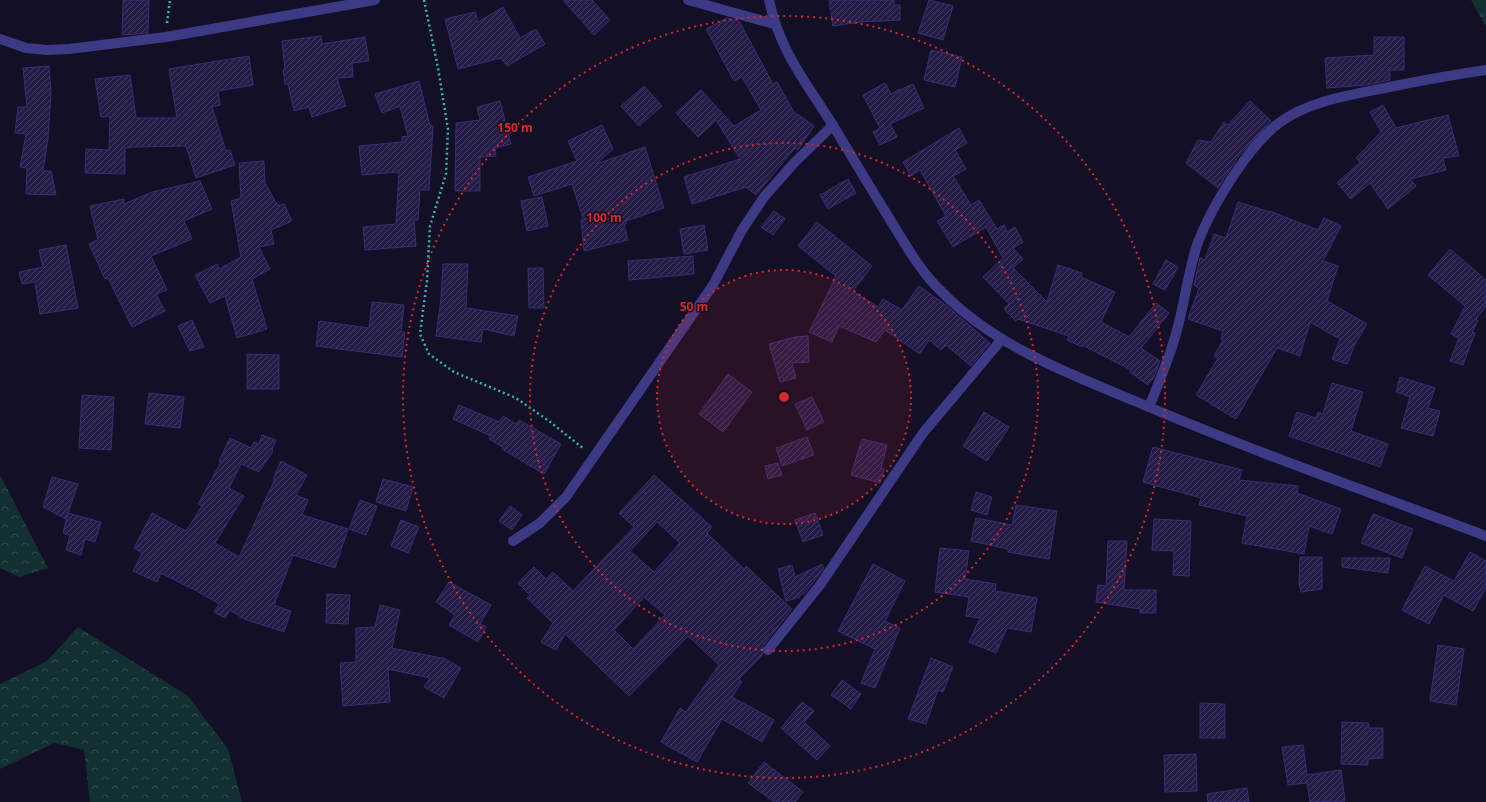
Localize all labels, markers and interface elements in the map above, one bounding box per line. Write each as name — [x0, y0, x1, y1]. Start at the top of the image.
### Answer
text: 150 m — [497, 119, 533, 136]
text: 100 m — [586, 209, 622, 226]
text: 50 m — [680, 298, 708, 315]
centre of rings — [777, 390, 791, 404]

